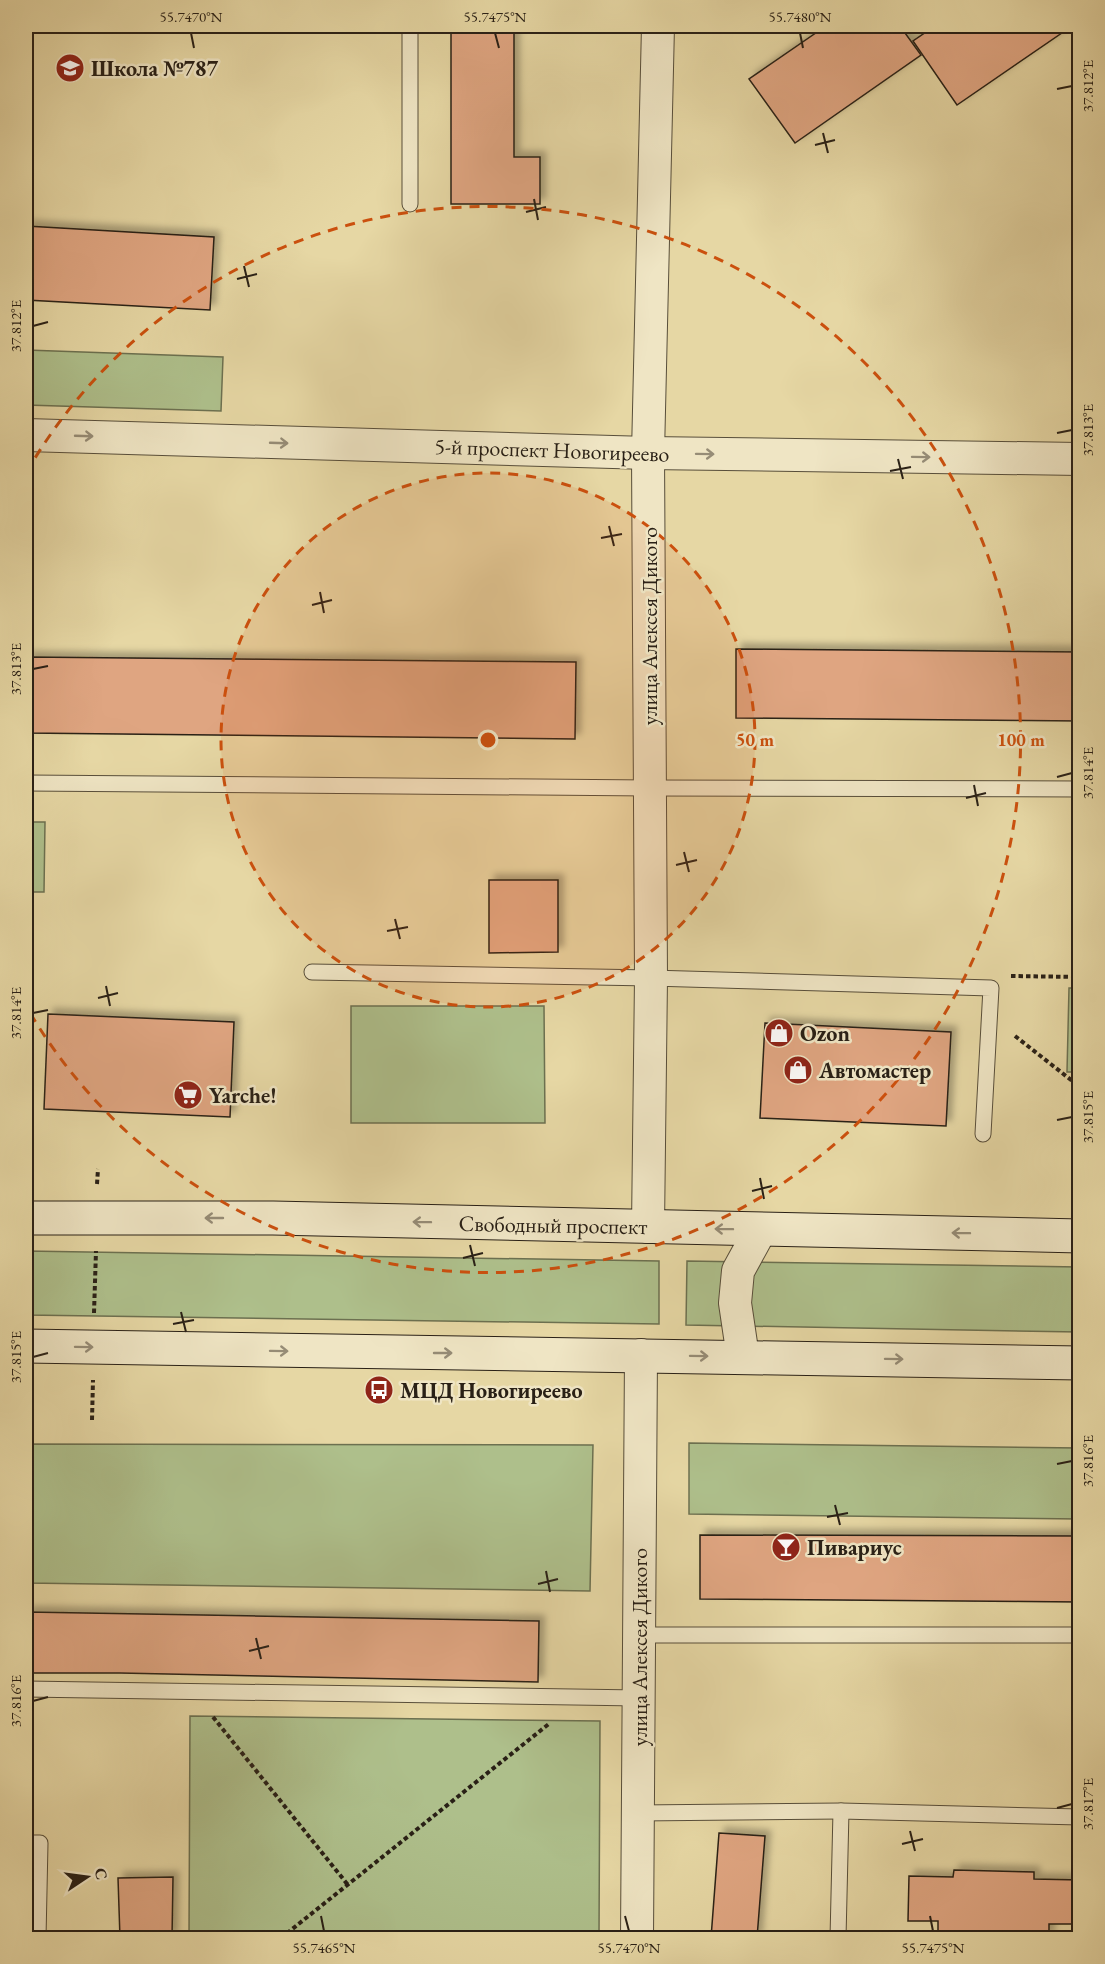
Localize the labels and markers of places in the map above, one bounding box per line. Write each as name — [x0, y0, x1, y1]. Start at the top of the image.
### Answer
school or university icon: Школа №787 — [54, 52, 86, 84]
place label: Школа №787 — [91, 54, 218, 83]
centre of rings — [478, 730, 498, 750]
shop icon: Ozon — [763, 1017, 795, 1049]
place label: Ozon — [800, 1019, 850, 1048]
shop icon: Автомастер — [782, 1054, 814, 1086]
place label: Автомастер — [818, 1056, 931, 1085]
supermarket icon: Yarche! — [172, 1079, 204, 1111]
place label: Yarche! — [209, 1081, 277, 1110]
bus stop icon: МЦД Новогиреево — [363, 1374, 395, 1406]
place label: МЦД Новогиреево — [400, 1376, 583, 1405]
bar icon: Пивариус — [770, 1531, 802, 1563]
place label: Пивариус — [807, 1533, 902, 1562]

